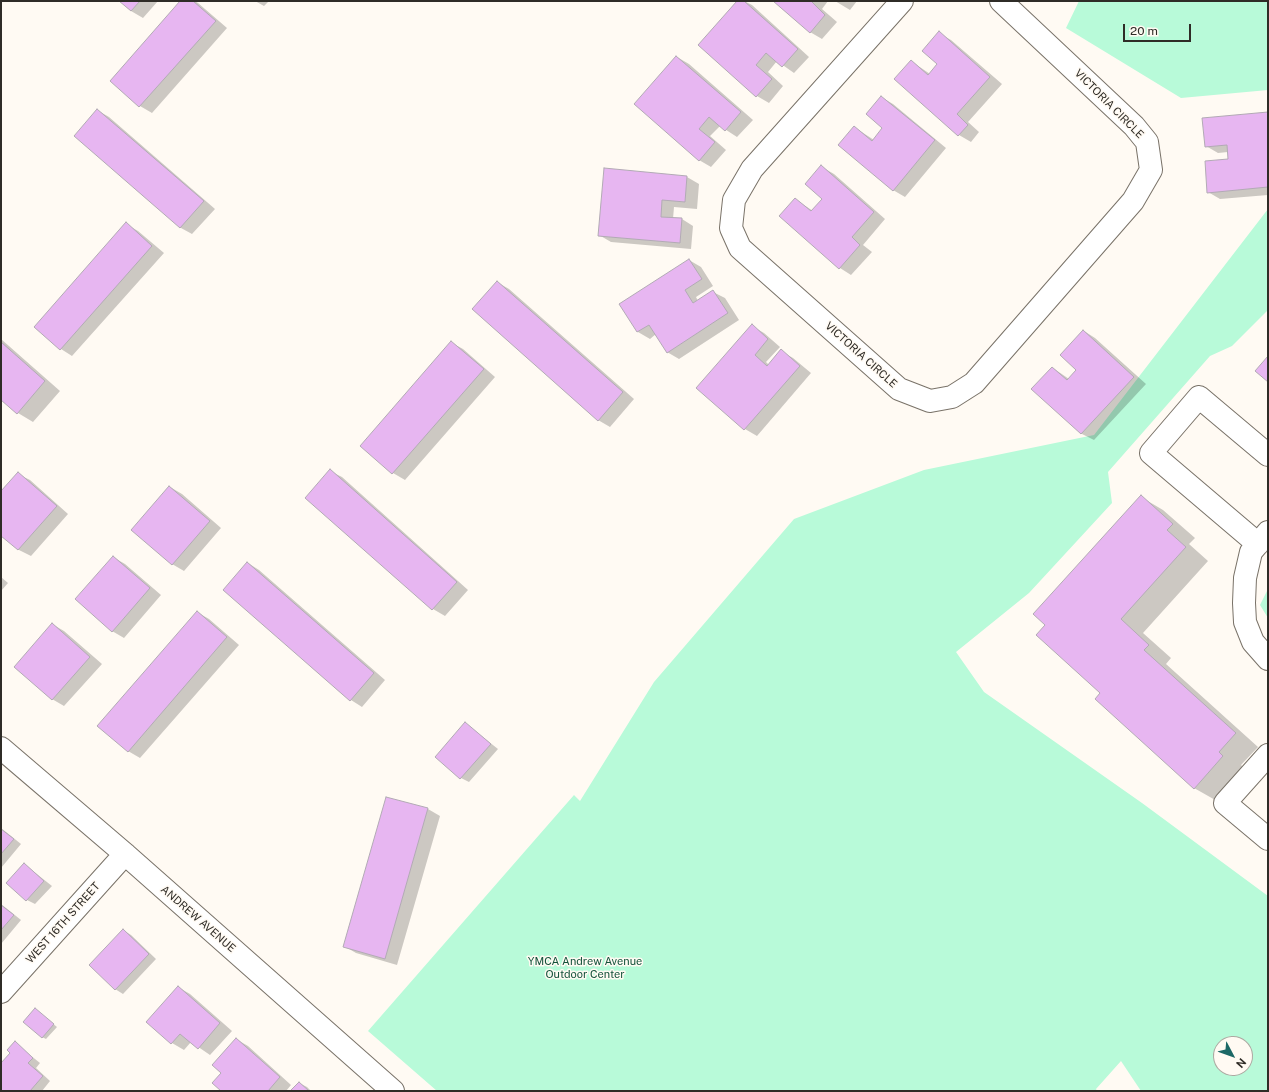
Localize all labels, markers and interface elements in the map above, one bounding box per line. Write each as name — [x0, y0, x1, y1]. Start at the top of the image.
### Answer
scale bar — [1125, 16, 1193, 42]
text: 20 m — [1130, 24, 1158, 38]
street label: VICTORIA CIRCLE — [1072, 67, 1146, 141]
street label: VICTORIA CIRCLE — [822, 319, 900, 391]
street label: WEST 16TH STREET — [23, 880, 103, 966]
street label: ANDREW AVENUE — [158, 883, 238, 955]
park label: YMCA Andrew Avenue Outdoor Center — [528, 955, 642, 981]
north arrow — [1213, 1036, 1253, 1076]
text: N — [1234, 1056, 1249, 1070]

